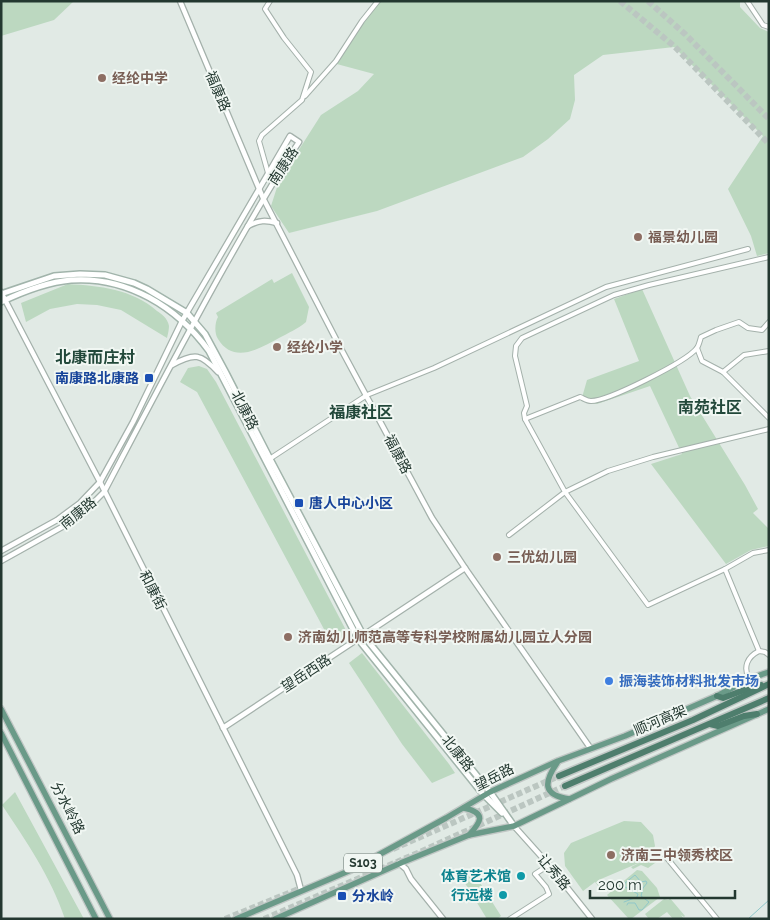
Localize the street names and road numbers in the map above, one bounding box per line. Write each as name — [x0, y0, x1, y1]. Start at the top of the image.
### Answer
street label: 福康路 — [202, 69, 234, 113]
street label: 南康路 — [265, 144, 301, 188]
street label: 北康路 — [228, 388, 262, 432]
street label: 福康路 — [381, 432, 415, 476]
street label: 南康路 — [57, 494, 99, 532]
street label: 和康街 — [136, 568, 170, 612]
street label: 望岳西路 — [278, 651, 334, 695]
street label: 顺河高架 — [631, 702, 689, 738]
street label: 北康路 — [439, 732, 477, 774]
street label: 望岳路 — [472, 760, 516, 794]
street label: 分水岭路 — [48, 779, 88, 837]
street label: 让秀路 — [534, 851, 574, 893]
road number: S103 — [344, 854, 382, 872]

